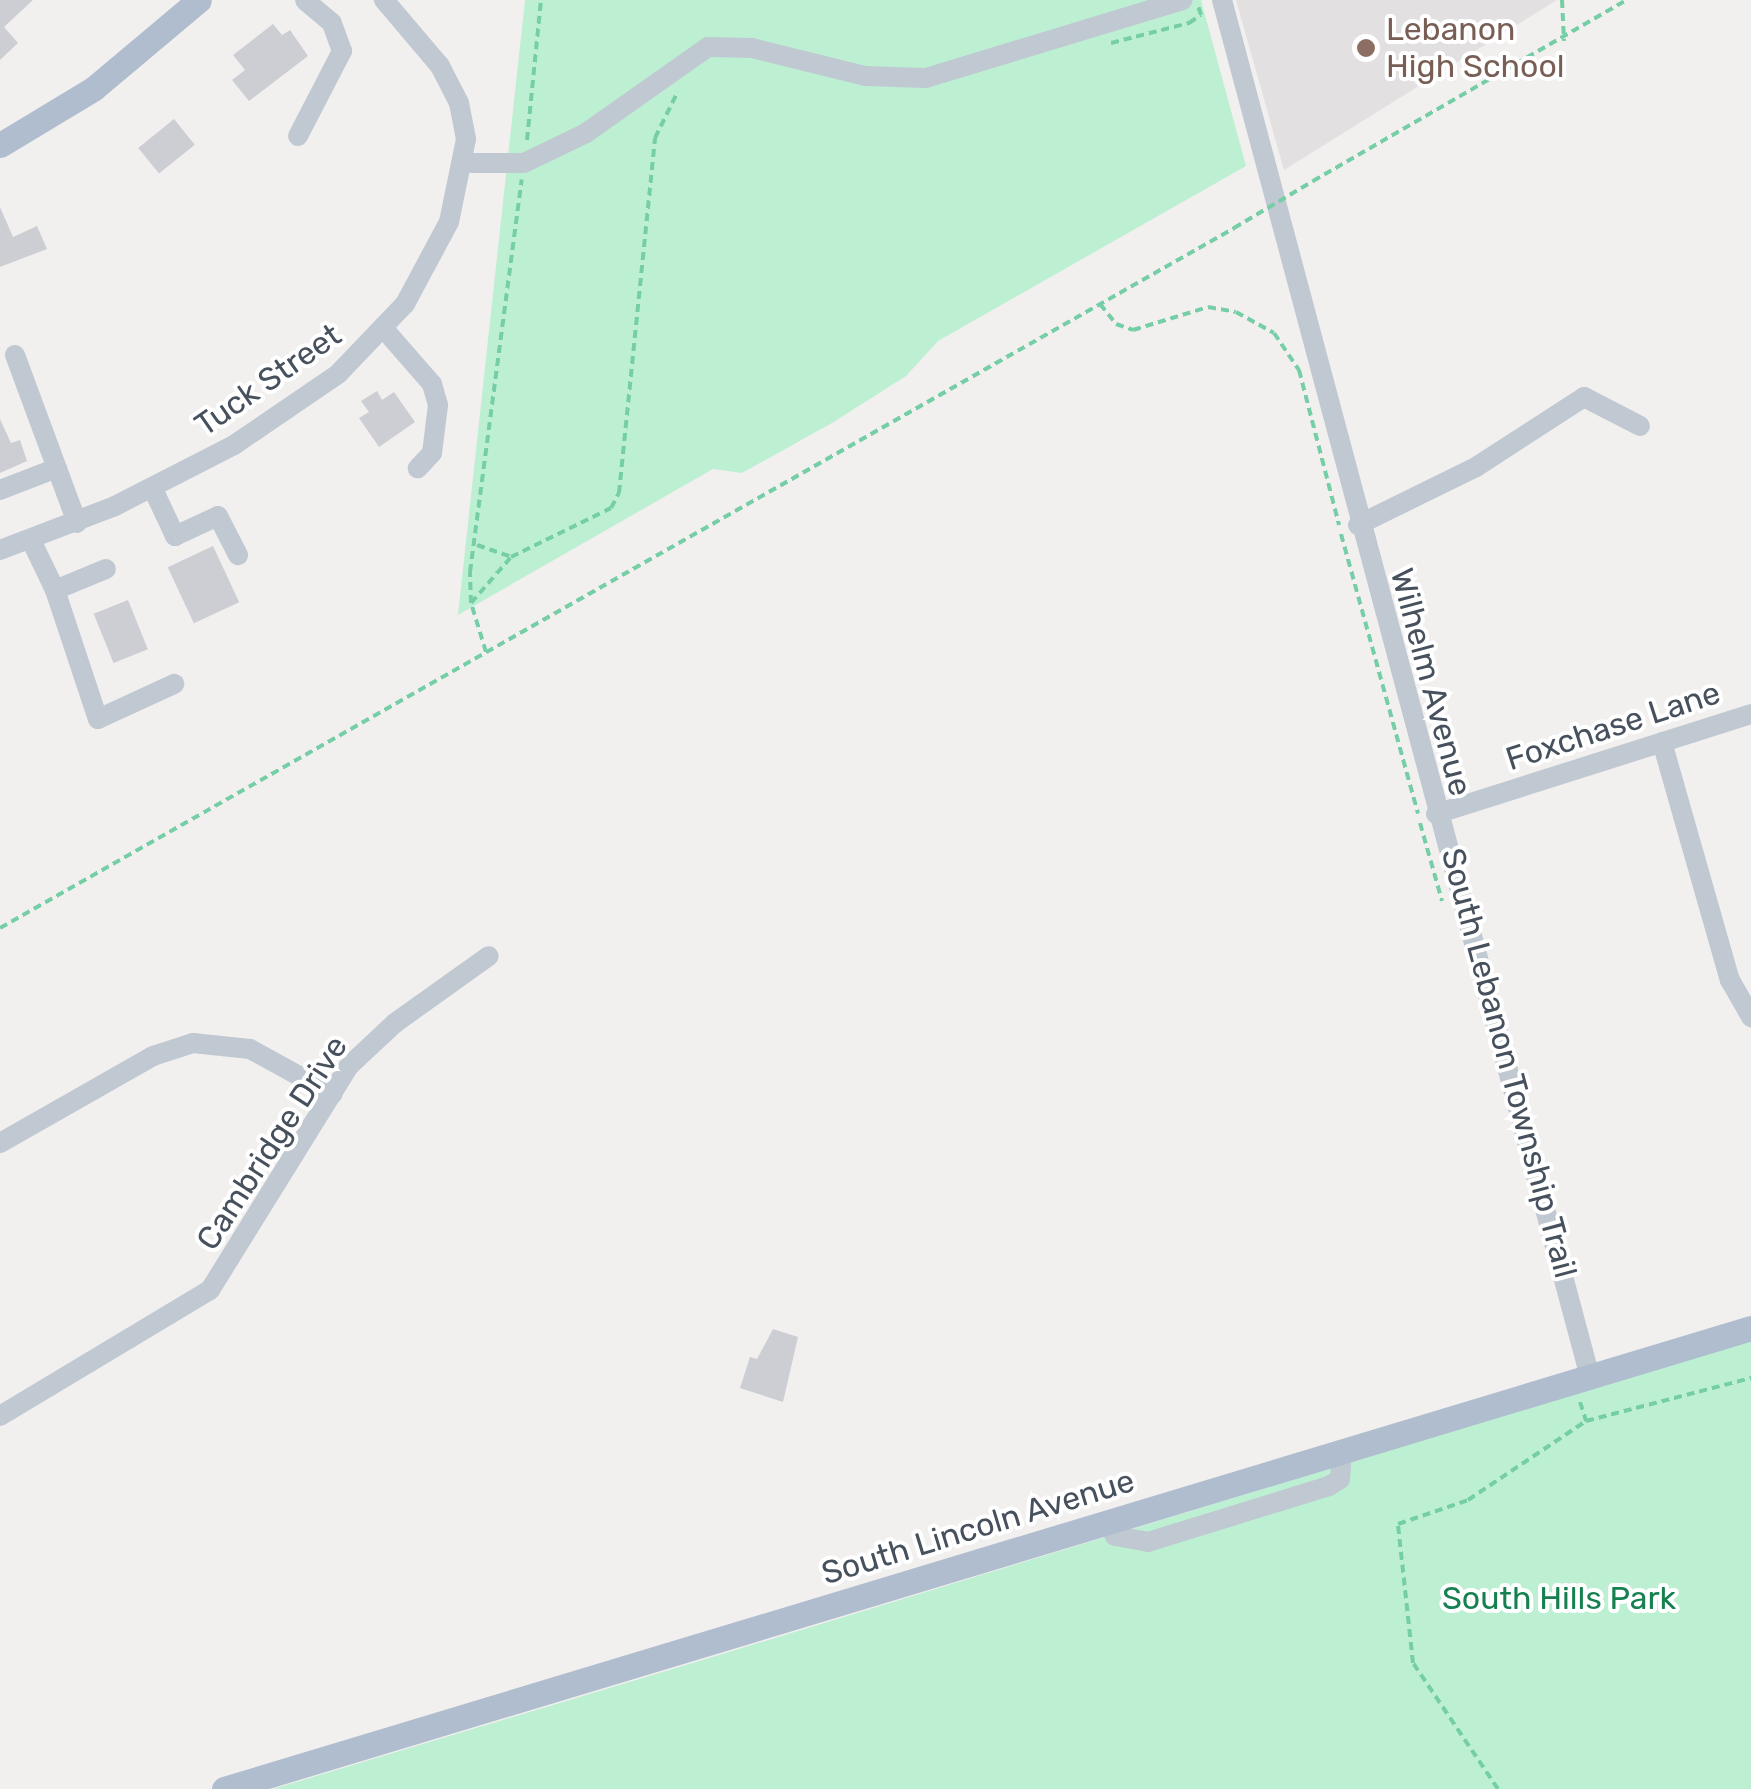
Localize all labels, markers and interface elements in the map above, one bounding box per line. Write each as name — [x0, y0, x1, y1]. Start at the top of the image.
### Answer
place label: Lebanon High School — [1386, 11, 1565, 86]
marker: Lebanon High School — [1355, 37, 1377, 59]
street label: Tuck Street — [187, 316, 349, 444]
street label: Wilhelm Avenue — [1382, 564, 1480, 800]
street label: Foxchase Lane — [1501, 673, 1725, 779]
street label: South Lebanon Township Trail — [1433, 843, 1585, 1283]
street label: Cambridge Drive — [189, 1029, 355, 1257]
street label: South Lincoln Avenue — [817, 1461, 1139, 1593]
park label: South Hills Park — [1442, 1579, 1676, 1617]

